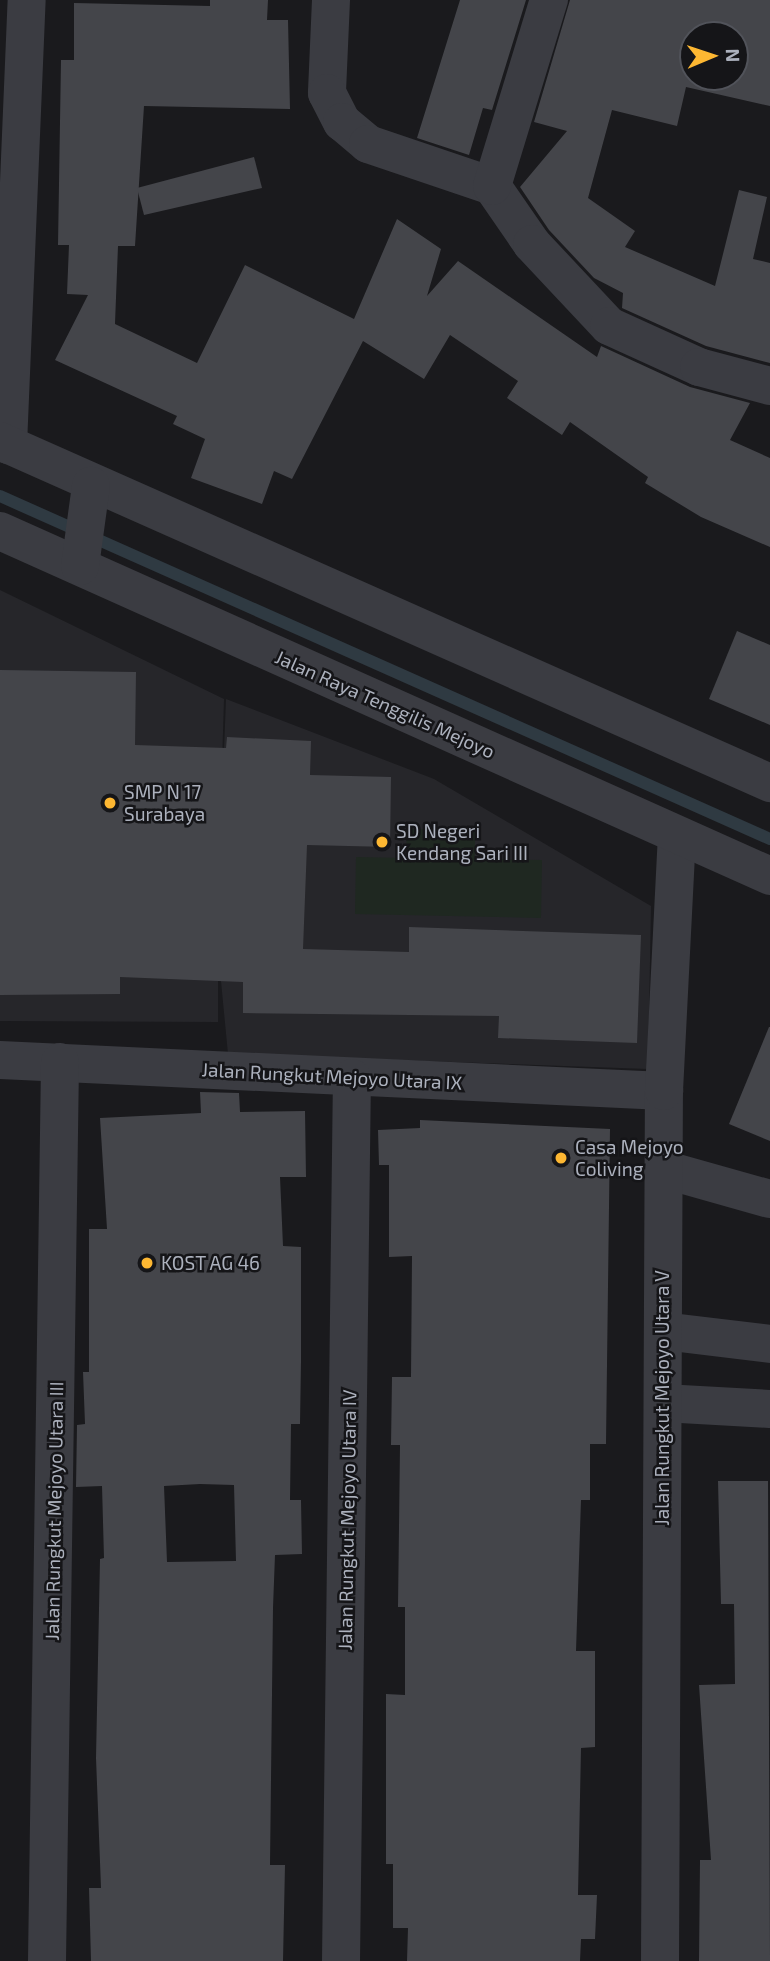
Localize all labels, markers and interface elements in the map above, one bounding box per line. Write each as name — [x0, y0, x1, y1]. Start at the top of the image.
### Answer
north arrow — [679, 21, 749, 91]
text: N — [722, 48, 745, 63]
street label: Jalan Raya Tenggilis Mejoyo — [271, 645, 499, 763]
place label: SMP N 17 Surabaya — [124, 781, 205, 825]
marker: SMP N 17 Surabaya — [102, 795, 118, 811]
place label: SD Negeri Kendang Sari III — [396, 820, 528, 864]
marker: SD Negeri Kendang Sari III — [374, 834, 390, 850]
street label: Jalan Rungkut Mejoyo Utara IX — [201, 1058, 463, 1094]
place label: Casa Mejoyo Coliving — [575, 1136, 684, 1180]
marker: Casa Mejoyo Coliving — [553, 1150, 569, 1166]
place label: KOST AG 46 — [161, 1252, 261, 1274]
marker: KOST AG 46 — [139, 1255, 155, 1271]
street label: Jalan Rungkut Mejoyo Utara V — [651, 1270, 673, 1526]
street label: Jalan Rungkut Mejoyo Utara III — [40, 1381, 68, 1641]
street label: Jalan Rungkut Mejoyo Utara IV — [333, 1389, 361, 1651]

